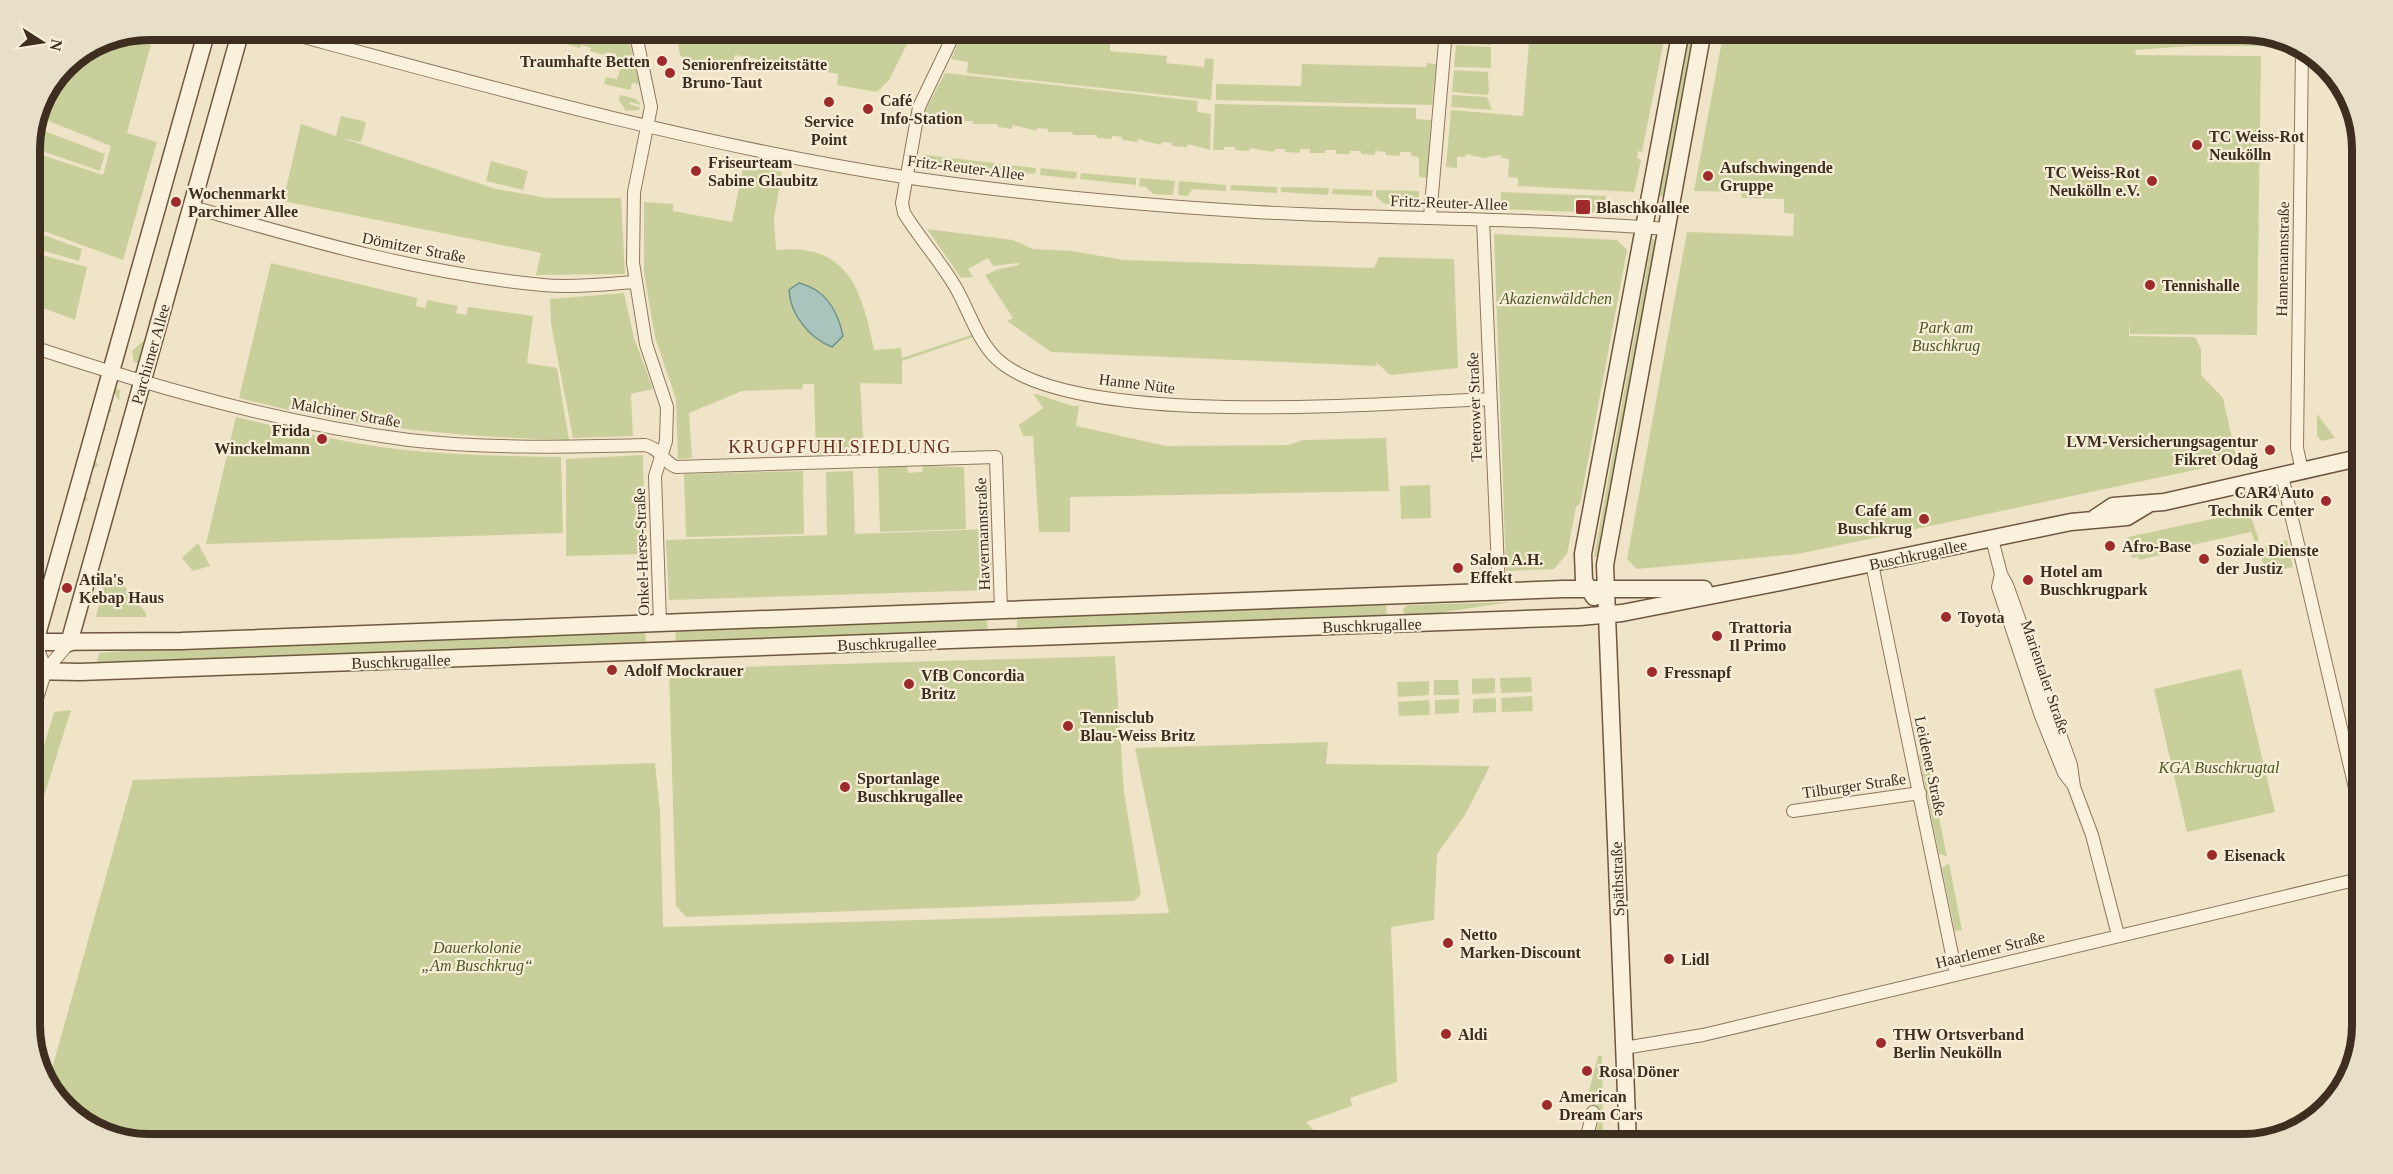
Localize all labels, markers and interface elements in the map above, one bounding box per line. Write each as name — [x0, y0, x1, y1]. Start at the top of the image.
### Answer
north arrow — [12, 12, 72, 72]
text: N — [47, 38, 66, 53]
place label: Traumhafte Betten — [520, 53, 650, 70]
marker: Traumhafte Betten — [655, 54, 669, 68]
place label: Seniorenfreizeitstätte Bruno-Taut — [682, 56, 827, 91]
marker: Seniorenfreizeitstätte Bruno-Taut — [663, 66, 677, 80]
place label: Café Info-Station — [880, 92, 963, 127]
marker: Service Point — [822, 95, 836, 109]
marker: Café Info-Station — [861, 102, 875, 116]
place label: Service Point — [804, 113, 854, 148]
place label: TC Weiss-Rot Neukölln — [2209, 128, 2305, 163]
marker: TC Weiss-Rot Neukölln — [2190, 138, 2204, 152]
street label: Fritz-Reuter-Allee — [906, 152, 1025, 183]
place label: Friseurteam Sabine Glaubitz — [708, 154, 818, 189]
place label: Aufschwingende Gruppe — [1720, 159, 1833, 195]
marker: Friseurteam Sabine Glaubitz — [689, 164, 703, 178]
place label: TC Weiss-Rot Neukölln e.V. — [2045, 164, 2141, 199]
marker: Aufschwingende Gruppe — [1701, 169, 1715, 183]
marker: TC Weiss-Rot Neukölln e.V. — [2145, 174, 2159, 188]
place label: Wochenmarkt Parchimer Allee — [188, 185, 298, 220]
street label: Fritz-Reuter-Allee — [1390, 192, 1508, 213]
marker: Wochenmarkt Parchimer Allee — [169, 195, 183, 209]
marker: Blaschkoallee — [1574, 198, 1592, 216]
place label: Blaschkoallee — [1596, 199, 1689, 216]
street label: Hannemannstraße — [2273, 201, 2292, 317]
street label: Dömitzer Straße — [361, 229, 467, 266]
place label: Tennishalle — [2162, 277, 2240, 294]
marker: Tennishalle — [2143, 278, 2157, 292]
park label: Akazienwäldchen — [1499, 290, 1612, 307]
street label: Parchimer Allee — [128, 302, 173, 406]
park label: Park am Buschkrug — [1912, 319, 1980, 355]
street label: Teterower Straße — [1464, 352, 1485, 462]
street label: Hanne Nüte — [1098, 370, 1176, 397]
street label: Malchiner Straße — [290, 395, 402, 430]
place label: Frida Winckelmann — [214, 422, 310, 457]
marker: Frida Winckelmann — [315, 432, 329, 446]
place label: LVM-Versicherungsagentur Fikret Odağ — [2066, 433, 2258, 469]
district label: KRUGPFUHLSIEDLUNG — [728, 437, 952, 457]
marker: LVM-Versicherungsagentur Fikret Odağ — [2263, 443, 2277, 457]
street label: Havermannstraße — [972, 477, 993, 591]
place label: CAR4 Auto Technik Center — [2208, 484, 2314, 519]
street label: Onkel-Herse-Straße — [631, 488, 652, 616]
marker: CAR4 Auto Technik Center — [2319, 494, 2333, 508]
place label: Café am Buschkrug — [1837, 502, 1913, 538]
marker: Café am Buschkrug — [1917, 512, 1931, 526]
street label: Buschkrugallee — [1868, 536, 1969, 574]
place label: Afro-Base — [2122, 538, 2191, 555]
marker: Afro-Base — [2103, 539, 2117, 553]
place label: Soziale Dienste der Justiz — [2216, 542, 2319, 577]
place label: Salon A.H. Effekt — [1470, 551, 1543, 586]
marker: Soziale Dienste der Justiz — [2197, 552, 2211, 566]
marker: Salon A.H. Effekt — [1451, 561, 1465, 575]
place label: Hotel am Buschkrugpark — [2040, 563, 2148, 599]
place label: Atila's Kebap Haus — [79, 571, 164, 607]
marker: Hotel am Buschkrugpark — [2021, 573, 2035, 587]
marker: Atila's Kebap Haus — [60, 581, 74, 595]
place label: Toyota — [1958, 609, 2005, 627]
marker: Toyota — [1939, 610, 1953, 624]
street label: Buschkrugallee — [1322, 615, 1422, 637]
street label: Marientaler Straße — [2018, 618, 2073, 736]
place label: Trattoria Il Primo — [1729, 619, 1792, 654]
marker: Trattoria Il Primo — [1710, 629, 1724, 643]
street label: Buschkrugallee — [837, 633, 937, 655]
street label: Buschkrugallee — [351, 651, 451, 673]
place label: Adolf Mockrauer — [624, 662, 744, 679]
marker: Adolf Mockrauer — [605, 663, 619, 677]
place label: Fressnapf — [1664, 664, 1732, 682]
marker: Fressnapf — [1645, 665, 1659, 679]
place label: VfB Concordia Britz — [921, 667, 1025, 702]
marker: VfB Concordia Britz — [902, 677, 916, 691]
place label: Tennisclub Blau-Weiss Britz — [1080, 709, 1195, 744]
street label: Leidener Straße — [1912, 715, 1949, 818]
marker: Tennisclub Blau-Weiss Britz — [1061, 719, 1075, 733]
park label: KGA Buschkrugtal — [2157, 759, 2280, 777]
place label: Sportanlage Buschkrugallee — [857, 770, 963, 806]
street label: Tilburger Straße — [1801, 770, 1907, 802]
marker: Sportanlage Buschkrugallee — [838, 780, 852, 794]
street label: Späthstraße — [1608, 841, 1628, 917]
place label: Eisenack — [2224, 847, 2285, 864]
marker: Eisenack — [2205, 848, 2219, 862]
place label: Netto Marken-Discount — [1460, 926, 1582, 961]
street label: Haarlemer Straße — [1934, 928, 2047, 971]
marker: Netto Marken-Discount — [1441, 936, 1455, 950]
park label: Dauerkolonie „Am Buschkrug“ — [421, 939, 533, 975]
place label: Lidl — [1681, 951, 1710, 968]
marker: Lidl — [1662, 952, 1676, 966]
place label: Aldi — [1458, 1026, 1488, 1043]
place label: THW Ortsverband Berlin Neukölln — [1893, 1026, 2024, 1061]
marker: Aldi — [1439, 1027, 1453, 1041]
marker: THW Ortsverband Berlin Neukölln — [1874, 1036, 1888, 1050]
place label: Rosa Döner — [1599, 1063, 1679, 1080]
marker: Rosa Döner — [1580, 1064, 1594, 1078]
place label: American Dream Cars — [1559, 1088, 1643, 1123]
marker: American Dream Cars — [1540, 1098, 1554, 1112]

